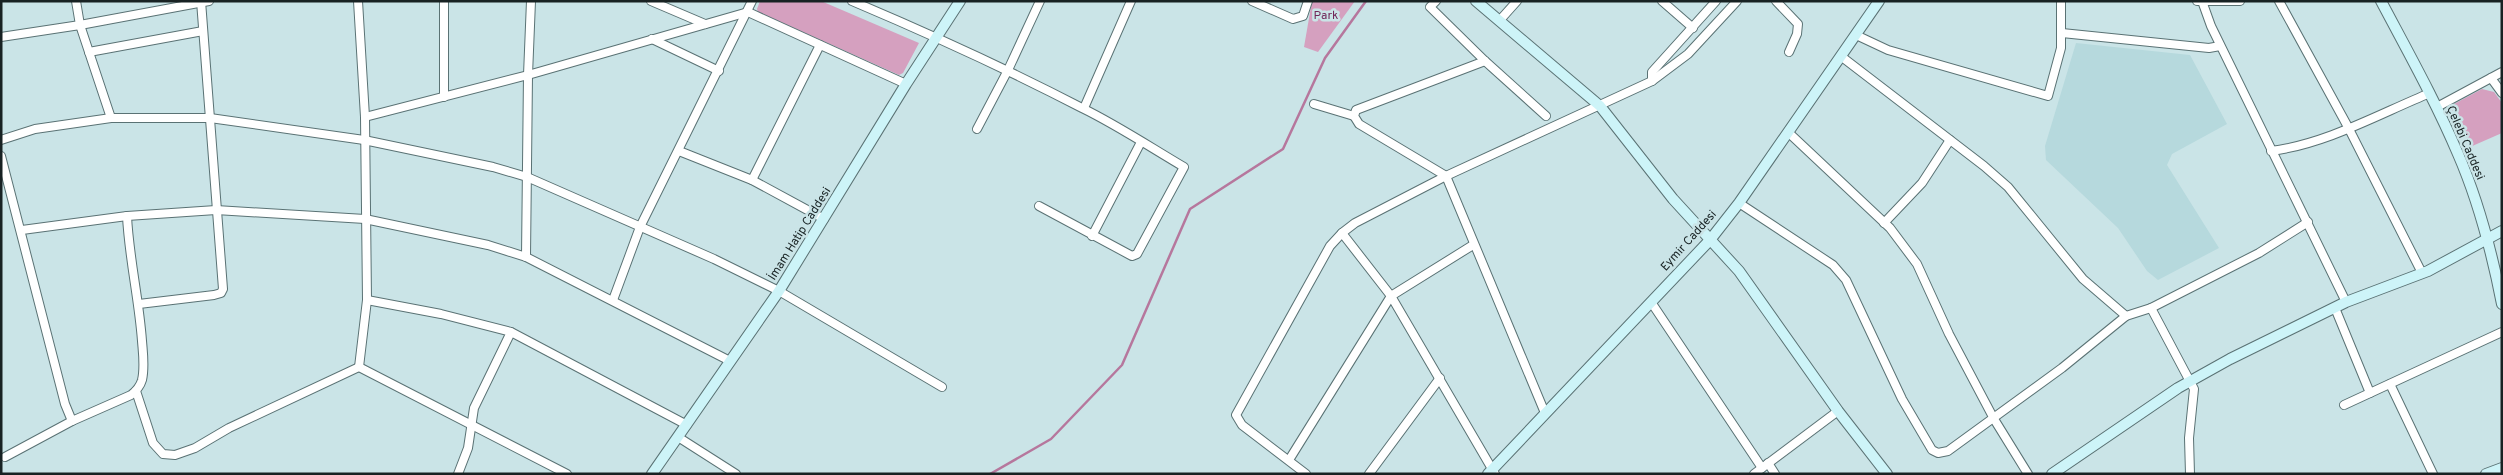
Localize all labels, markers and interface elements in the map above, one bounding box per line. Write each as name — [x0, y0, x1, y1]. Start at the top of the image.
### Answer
park label: Park — [1314, 8, 1338, 24]
street label: Çelebi Caddesi — [2442, 103, 2488, 183]
street label: İmam Hatip Caddesi — [765, 184, 835, 284]
street label: Eymir Caddesi — [1657, 207, 1721, 275]

